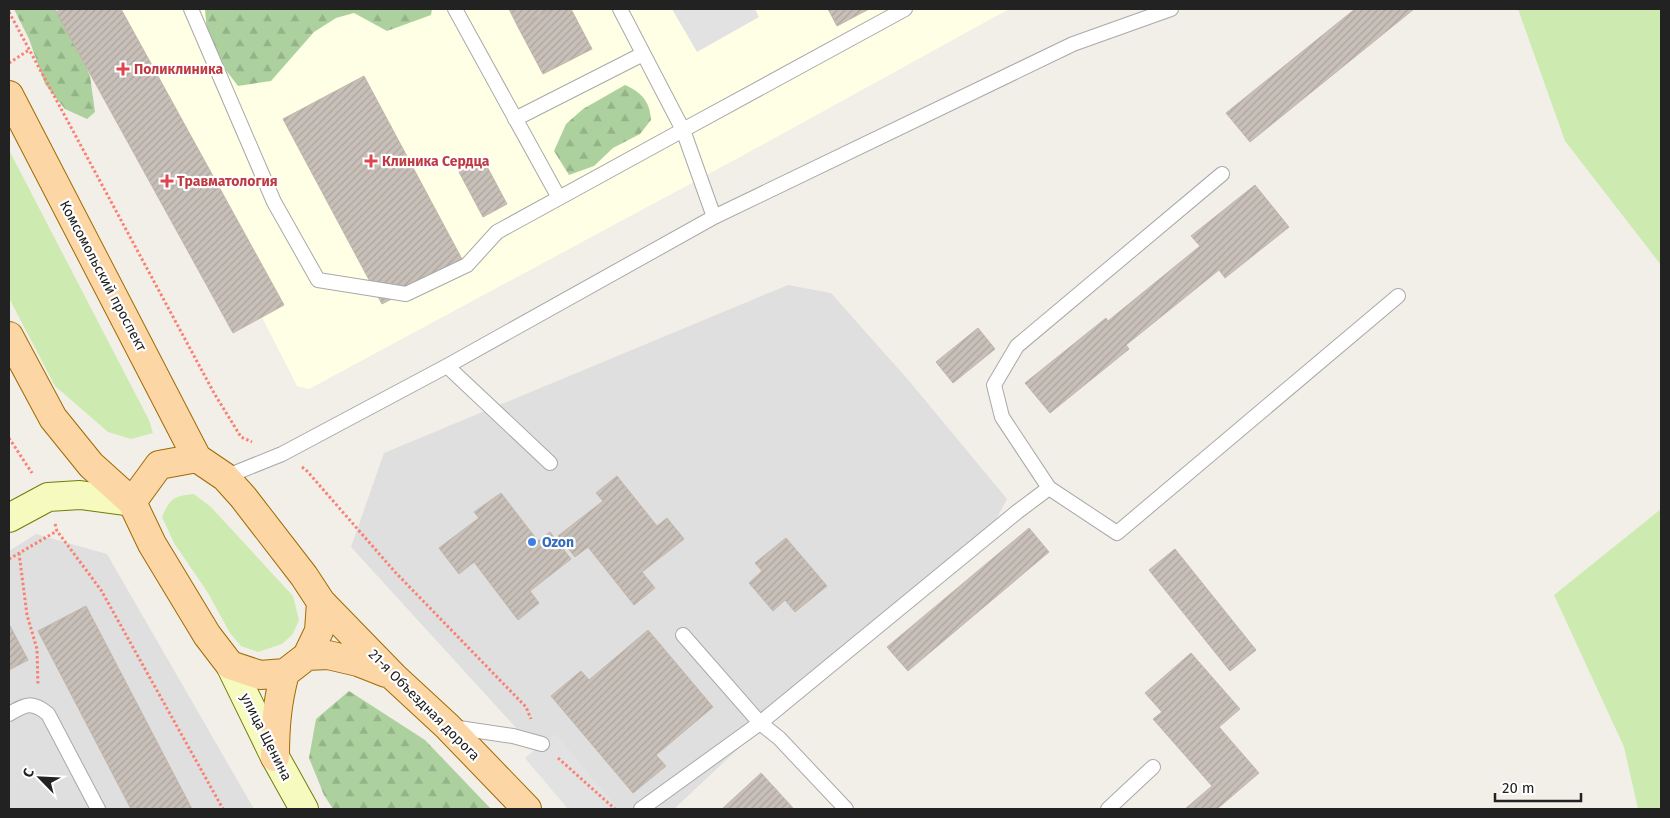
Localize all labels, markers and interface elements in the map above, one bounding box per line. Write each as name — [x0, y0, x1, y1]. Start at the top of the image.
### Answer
place label: Поликлиника — [134, 61, 223, 78]
marker: Поликлиника — [116, 62, 130, 76]
place label: Клиника Сердца — [382, 153, 490, 170]
marker: Клиника Сердца — [364, 154, 378, 168]
place label: Травматология — [177, 173, 278, 190]
marker: Травматология — [161, 175, 173, 187]
street label: Комсомольский проспект — [56, 198, 150, 355]
place label: Ozon — [542, 534, 574, 551]
marker: Ozon — [526, 536, 538, 548]
street label: 21-я Объездная дорога — [365, 646, 483, 764]
street label: улица Щенина — [237, 690, 295, 784]
north arrow — [15, 753, 65, 803]
text: С — [19, 766, 38, 780]
scale bar — [1495, 770, 1581, 802]
text: 20 m — [1502, 779, 1535, 797]

